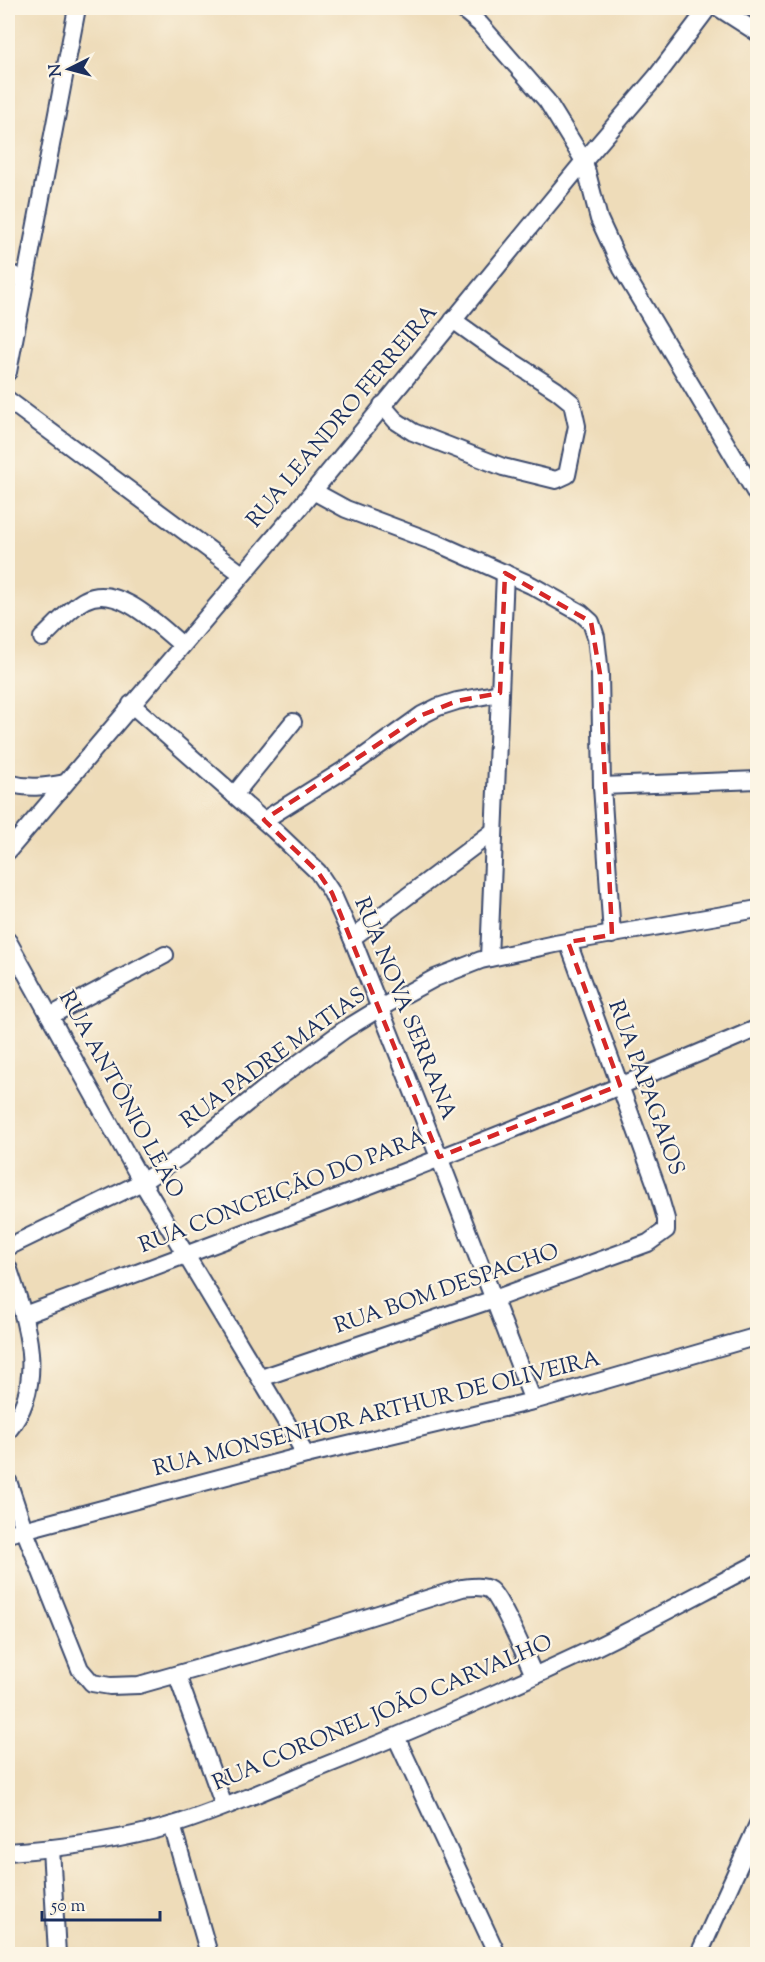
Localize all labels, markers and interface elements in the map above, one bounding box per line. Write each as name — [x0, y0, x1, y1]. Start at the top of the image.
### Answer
north arrow — [39, 39, 99, 99]
text: N — [44, 63, 69, 78]
street label: RUA LEANDRO FERREIRA — [240, 298, 446, 536]
street label: RUA NOVA SERRANA — [345, 893, 463, 1125]
street label: RUA PADRE MATIAS — [175, 981, 373, 1137]
street label: RUA ANTÔNIO LEÃO — [49, 985, 191, 1205]
street label: RUA PAPAGAIOS — [598, 996, 692, 1180]
street label: RUA CONCEIÇÃO DO PARÁ — [134, 1122, 431, 1263]
street label: RUA BOM DESPACHO — [330, 1236, 564, 1344]
street label: RUA MONSENHOR ARTHUR DE OLIVEIRA — [150, 1344, 604, 1486]
street label: RUA CORONEL JOÃO CARVALHO — [208, 1627, 558, 1800]
scale bar — [42, 1884, 160, 1922]
text: 50 m — [50, 1894, 86, 1920]

